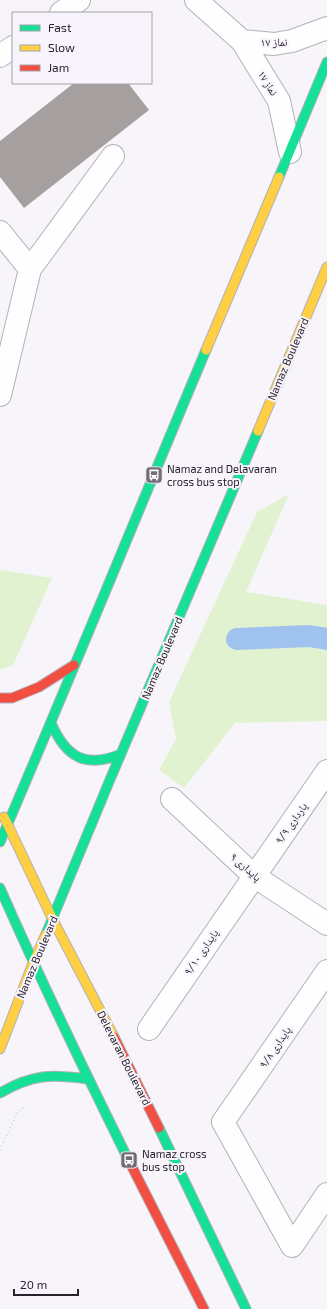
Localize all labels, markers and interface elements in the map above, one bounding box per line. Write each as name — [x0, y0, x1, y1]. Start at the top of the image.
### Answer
legend — [12, 12, 152, 84]
text: Fast — [48, 20, 72, 34]
street label: نماز ۱۷ — [260, 35, 288, 48]
text: Slow — [48, 40, 75, 54]
text: Jam — [48, 60, 69, 74]
street label: نماز ۱٧ — [256, 68, 281, 98]
street label: Namaz Boulevard — [264, 316, 311, 402]
place label: Namaz and Delavaran cross bus stop — [167, 462, 277, 488]
bus stop icon: Namaz and Delavaran cross bus stop — [144, 465, 164, 485]
street label: Namaz Boulevard — [138, 615, 185, 701]
street label: پارداری ۹/۹ — [272, 800, 310, 846]
street label: پایداری ۹ — [228, 850, 265, 885]
street label: Namaz Boulevard — [13, 914, 60, 1000]
street label: پایداری ۹/۱۰ — [181, 926, 222, 978]
street label: Delevaran Boulevard — [95, 1008, 154, 1107]
street label: پایداری ۹/۸ — [256, 1023, 294, 1071]
place label: Namaz cross bus stop — [142, 1147, 207, 1173]
bus stop icon: Namaz cross bus stop — [119, 1150, 139, 1170]
scale bar — [14, 1271, 78, 1297]
text: 20 m — [20, 1277, 47, 1291]

